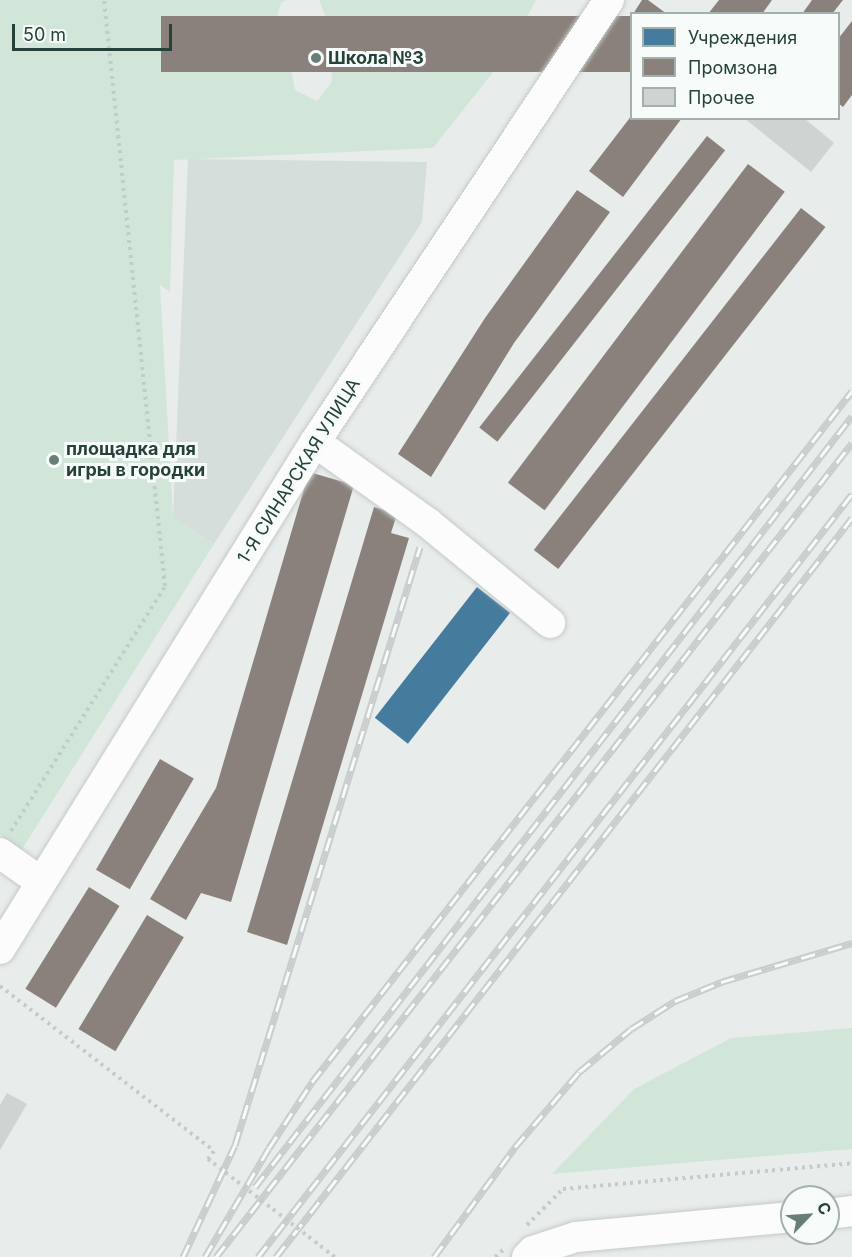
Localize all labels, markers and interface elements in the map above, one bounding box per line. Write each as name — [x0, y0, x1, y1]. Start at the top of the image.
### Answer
scale bar — [15, 12, 176, 50]
legend — [630, 12, 840, 120]
text: 50 m — [23, 24, 66, 45]
text: Учреждения — [688, 27, 797, 48]
place label: Школа №3 — [328, 47, 424, 69]
marker: Школа №3 — [309, 51, 323, 65]
text: Промзона — [688, 57, 778, 78]
text: Прочее — [688, 87, 755, 108]
street label: 1-Я СИНАРСКАЯ УЛИЦА — [233, 374, 365, 568]
place label: площадка для игры в городки — [66, 439, 205, 482]
marker: площадка для игры в городки — [47, 453, 61, 467]
north arrow — [780, 1185, 840, 1245]
text: С — [813, 1199, 836, 1218]

